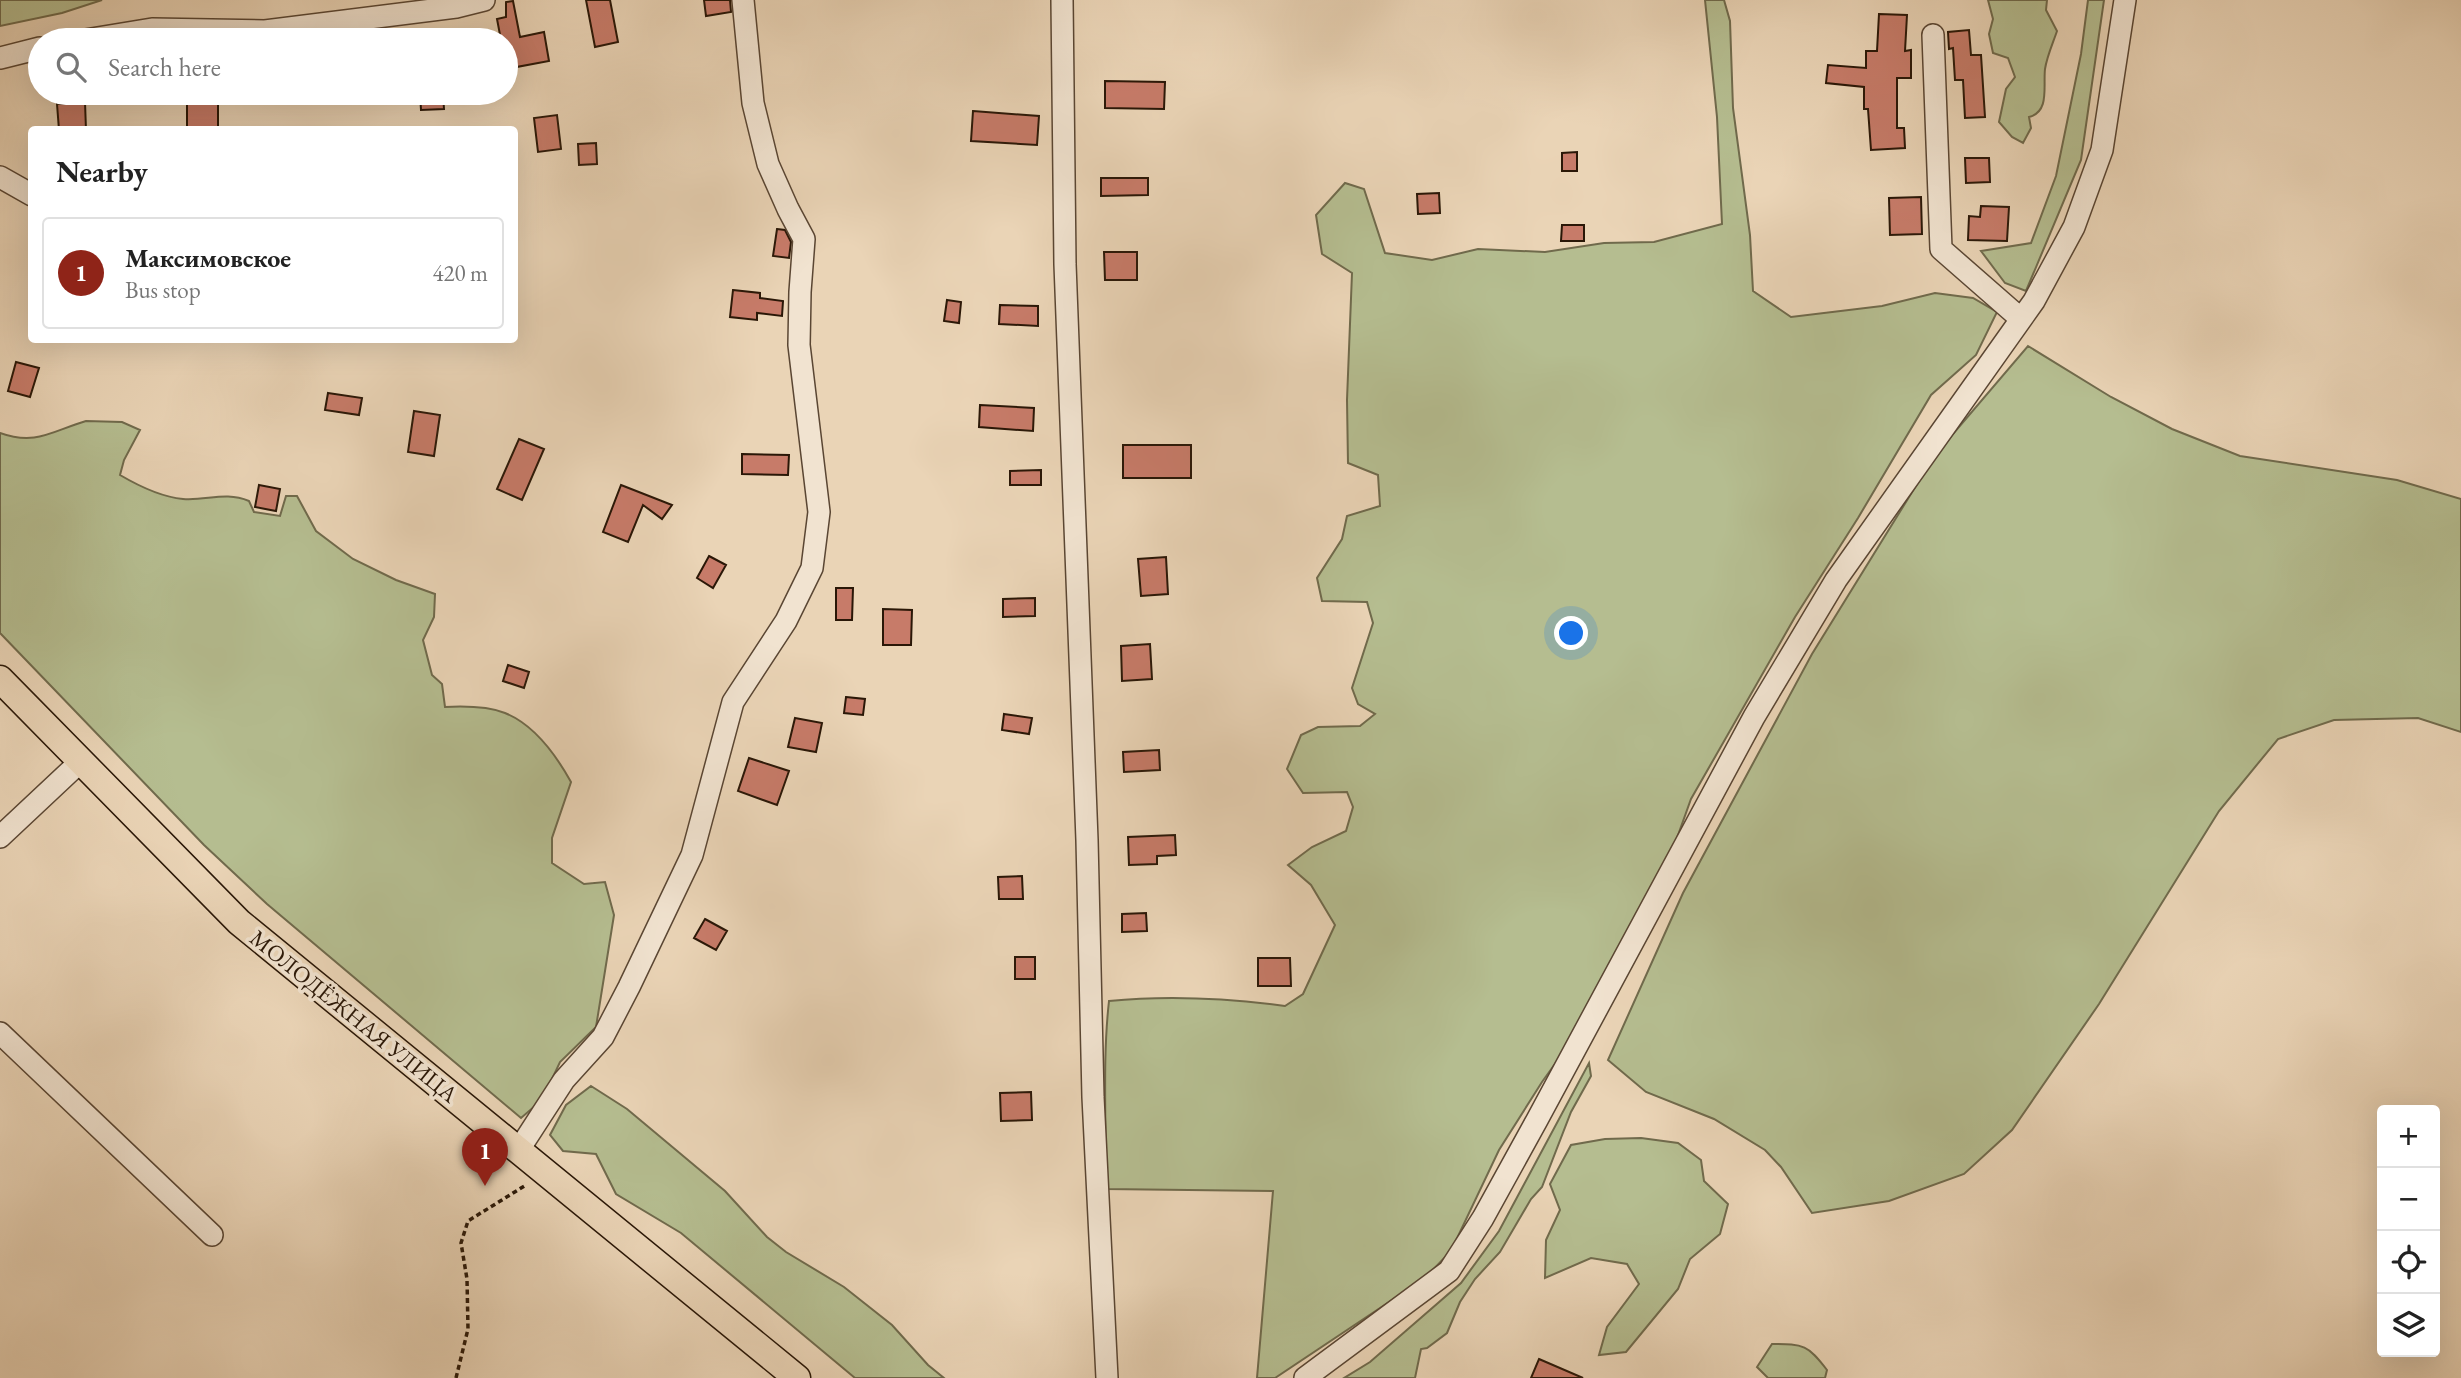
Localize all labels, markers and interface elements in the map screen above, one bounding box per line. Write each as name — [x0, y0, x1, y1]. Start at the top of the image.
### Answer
search box — [28, 28, 518, 105]
icon: search — [52, 48, 90, 86]
text: Search here — [108, 50, 221, 84]
text: Nearby — [56, 152, 148, 191]
text: Максимовское — [125, 241, 291, 275]
text: 1 — [75, 258, 87, 288]
text: 420 m — [432, 258, 488, 288]
text: Bus stop — [125, 275, 201, 305]
your location — [1554, 616, 1588, 650]
street label: МОЛОДЁЖНАЯ УЛИЦА — [244, 923, 465, 1110]
map controls — [2377, 1105, 2440, 1357]
button: + — [2377, 1105, 2440, 1168]
pin: 1 — [462, 1128, 508, 1186]
button: − — [2377, 1168, 2440, 1231]
button: locate — [2377, 1231, 2440, 1294]
button: layers — [2377, 1294, 2440, 1357]

